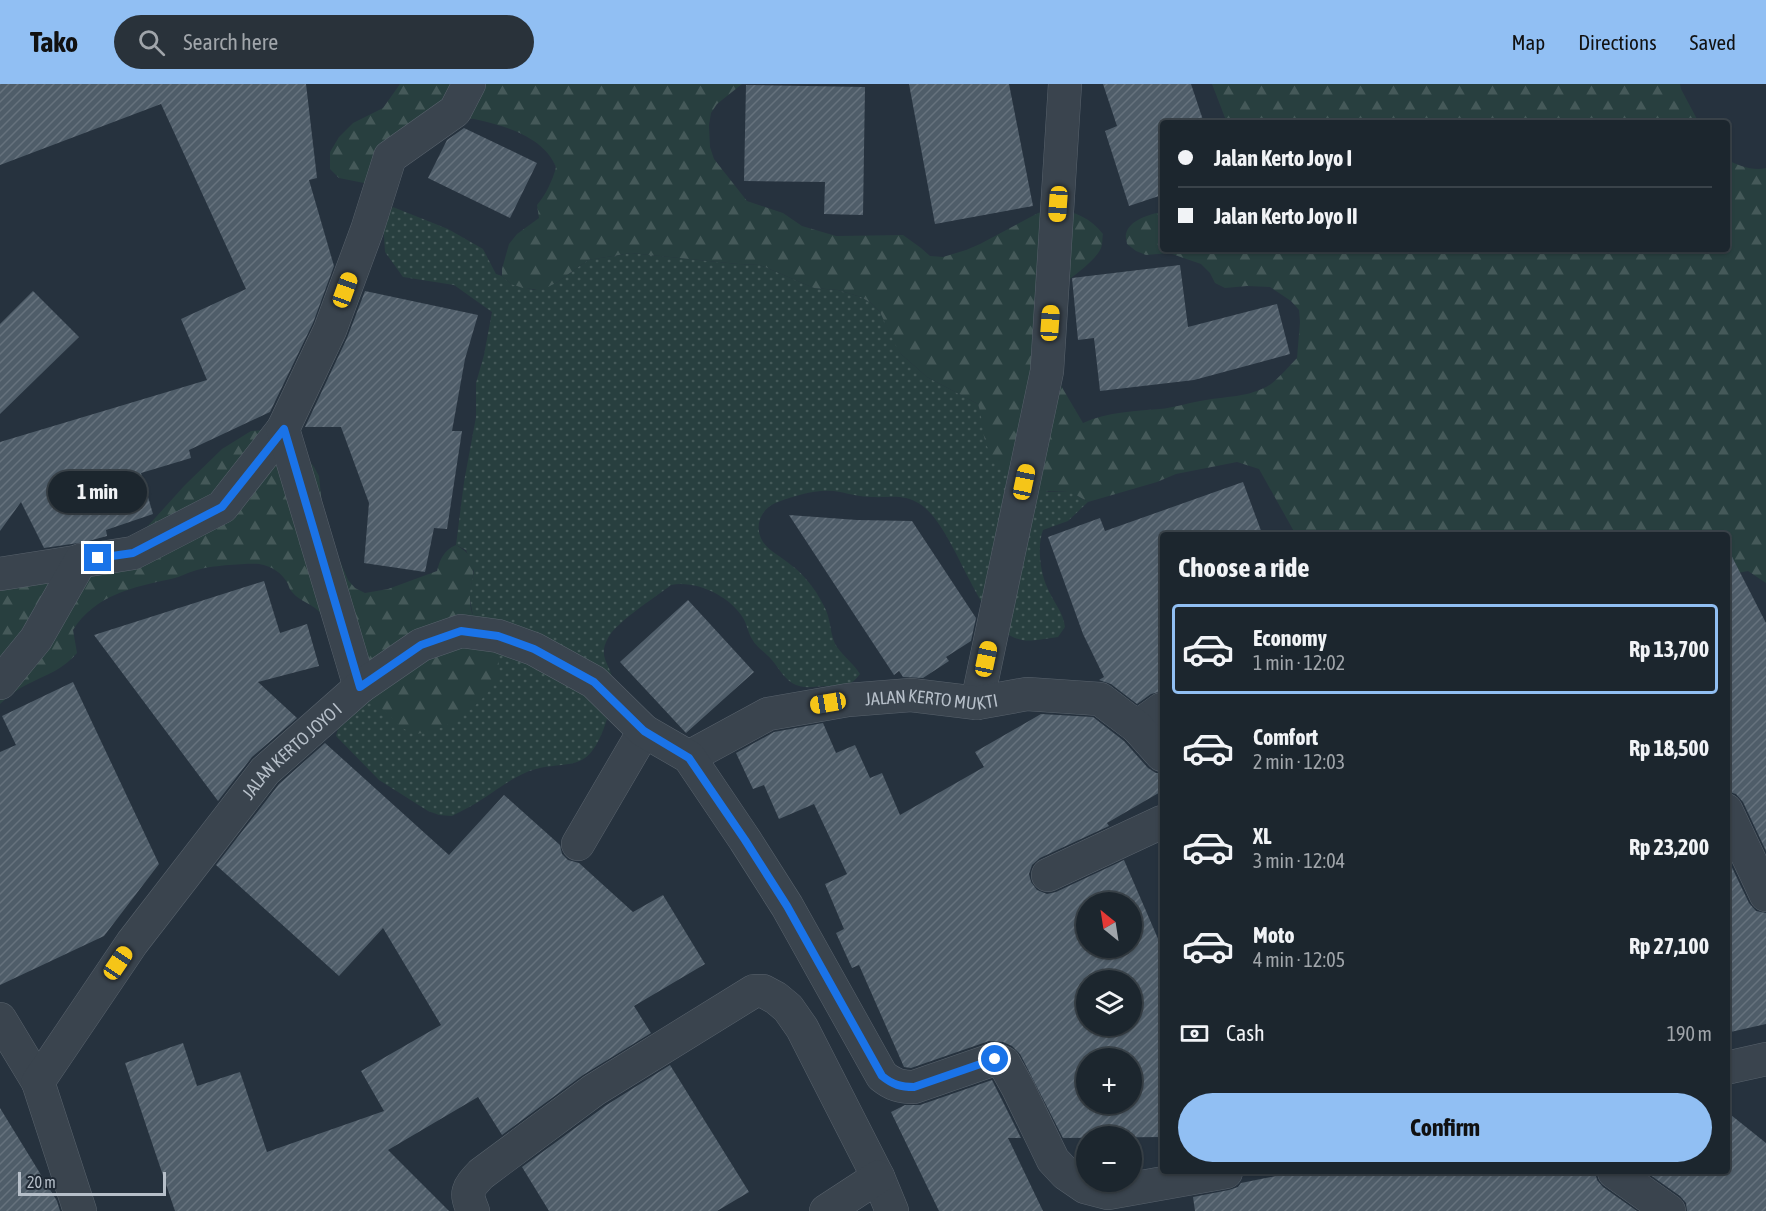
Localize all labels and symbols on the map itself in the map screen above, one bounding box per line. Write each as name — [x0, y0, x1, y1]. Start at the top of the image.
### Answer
car — [1048, 185, 1068, 223]
car — [330, 270, 360, 310]
car — [1040, 304, 1060, 342]
car — [1011, 463, 1037, 501]
callout: 1 min — [48, 471, 148, 513]
route end — [84, 544, 111, 571]
car — [973, 640, 999, 678]
street label: JALAN KERTO MUKTI — [864, 684, 999, 713]
car — [809, 691, 847, 715]
street label: JALAN KERTO JOYO I — [237, 698, 346, 803]
north arrow — [1076, 892, 1142, 958]
car — [100, 943, 136, 983]
route start — [981, 1045, 1008, 1072]
scale bar — [18, 1169, 166, 1196]

